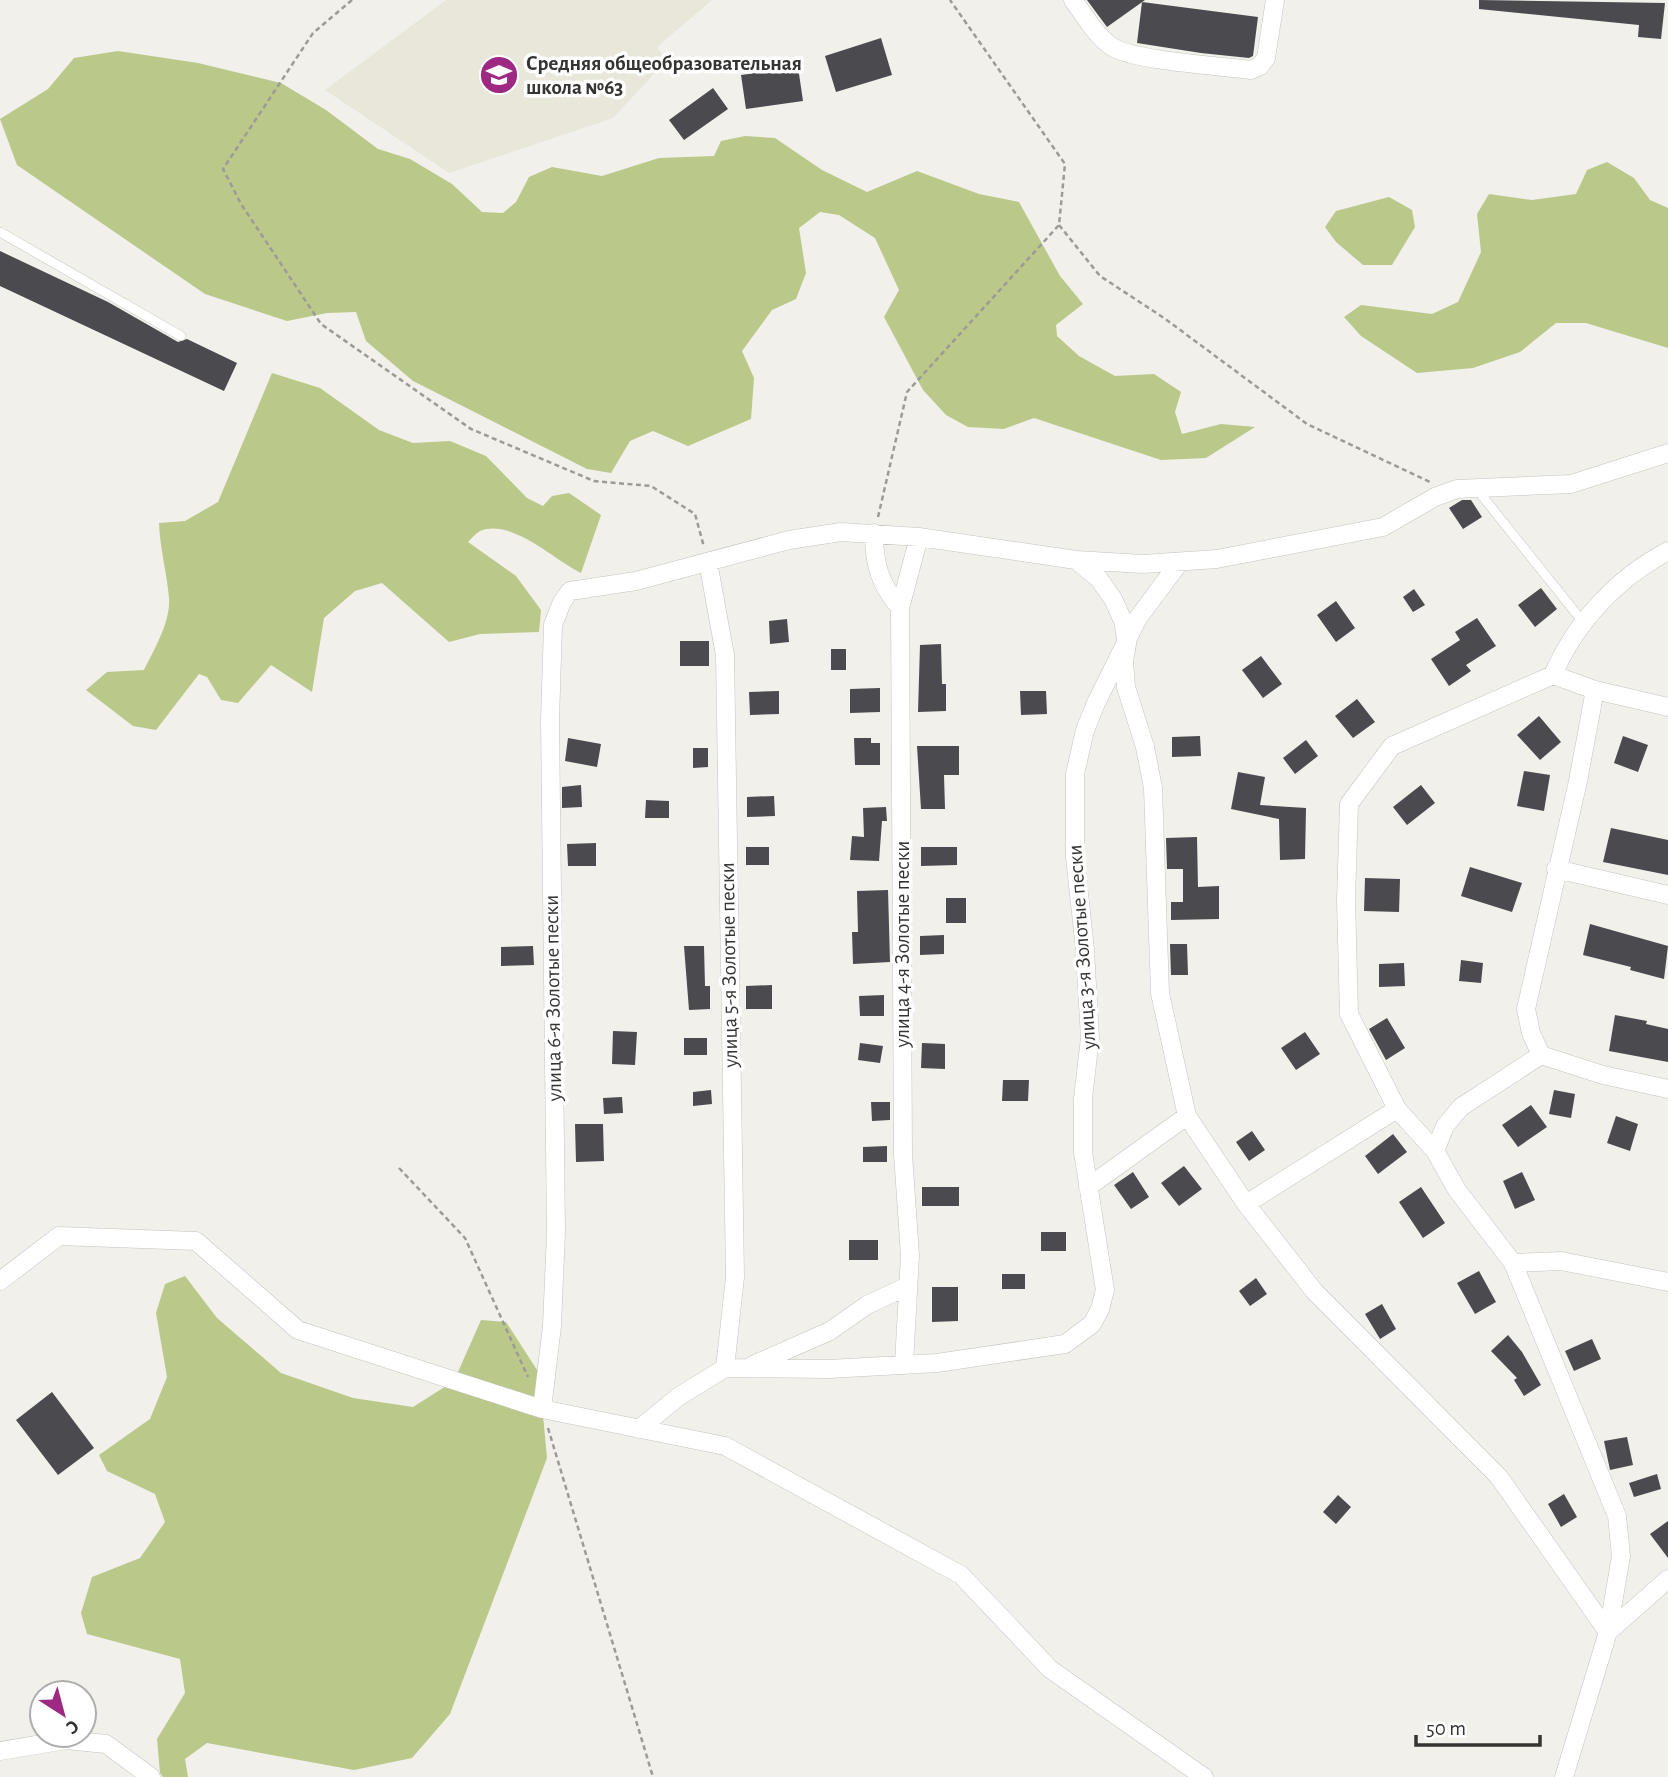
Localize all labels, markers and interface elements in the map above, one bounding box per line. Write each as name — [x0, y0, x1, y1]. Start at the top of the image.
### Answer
place label: Средняя общеобразовательная школа №63 — [526, 53, 802, 98]
school or university icon: Средняя общеобразовательная школа №63 — [478, 54, 520, 96]
street label: улица 4-я Золотые пески — [892, 841, 913, 1048]
street label: улица 3-я Золотые пески — [1064, 844, 1100, 1051]
street label: улица 5-я Золотые пески — [717, 862, 741, 1069]
street label: улица 6-я Золотые пески — [541, 895, 565, 1102]
north arrow — [28, 1679, 98, 1749]
scale bar — [1416, 1704, 1540, 1748]
text: С — [62, 1716, 82, 1737]
text: 50 m — [1426, 1718, 1466, 1739]

